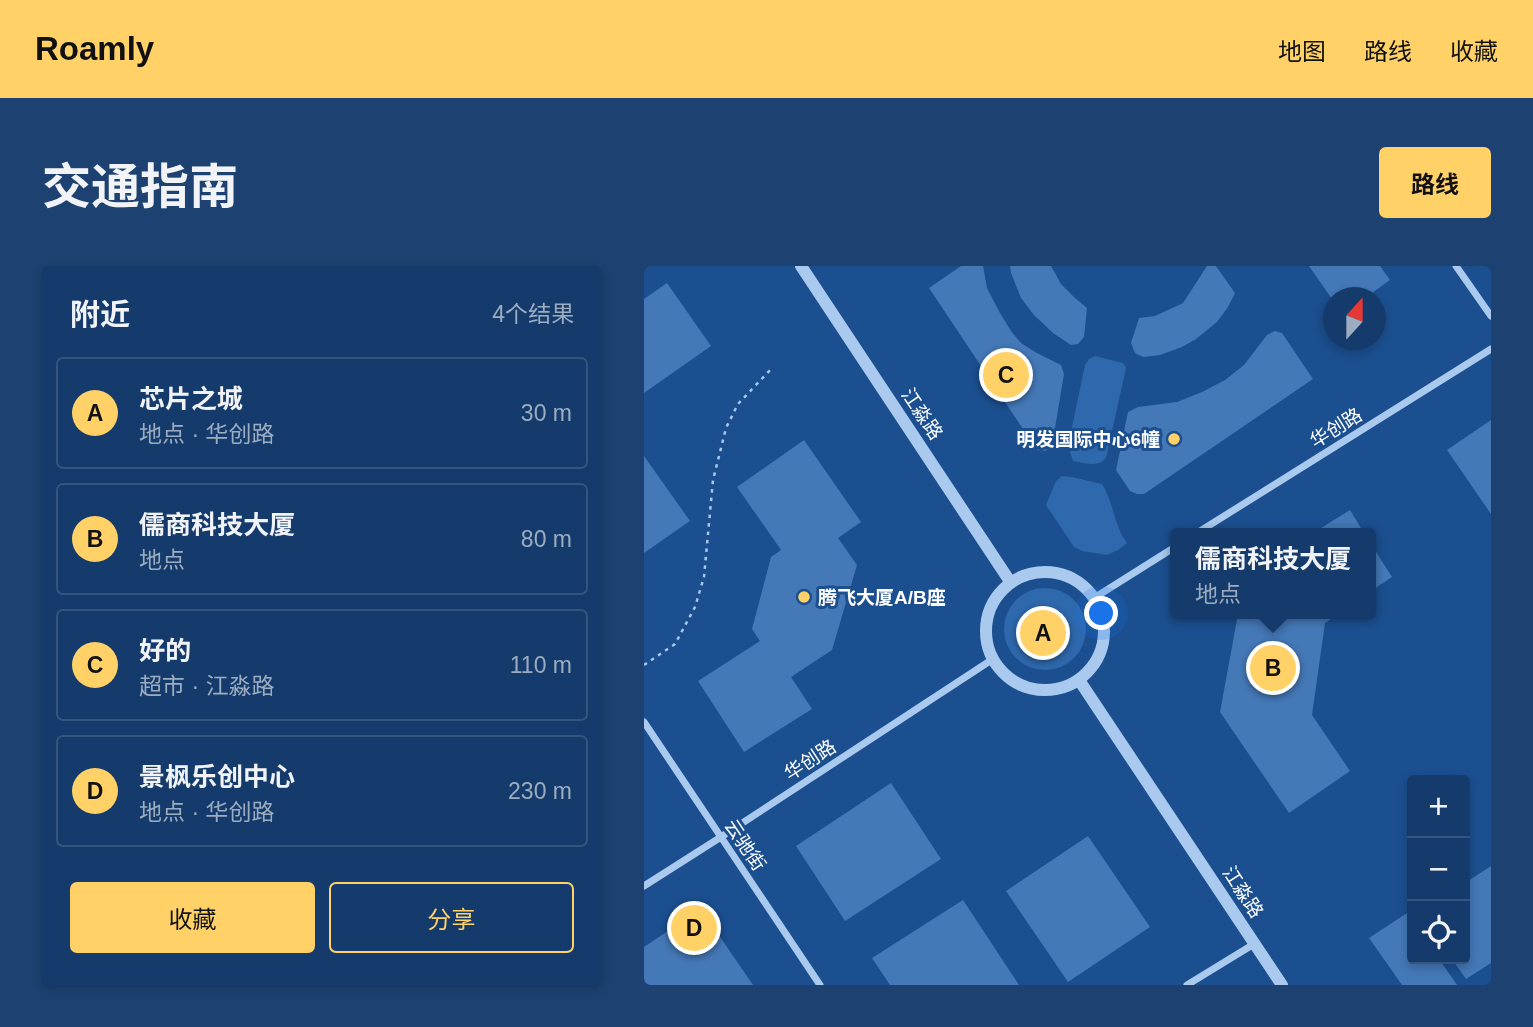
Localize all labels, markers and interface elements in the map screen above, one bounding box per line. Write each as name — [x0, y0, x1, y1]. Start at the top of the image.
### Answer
text: Roamly — [35, 30, 154, 67]
text: 地图 — [1278, 38, 1326, 65]
text: 路线 — [1364, 38, 1412, 65]
text: 收藏 — [1450, 38, 1498, 65]
button: 路线 — [1379, 147, 1491, 218]
text: 交通指南 — [42, 160, 238, 214]
north arrow — [1323, 287, 1386, 350]
text: 附近 — [70, 298, 130, 331]
text: 4个结果 — [492, 301, 574, 327]
pin: C — [983, 349, 1029, 401]
text: 芯片之城 — [139, 384, 243, 414]
street label: 江淼路 — [897, 384, 947, 444]
text: A — [87, 400, 103, 426]
text: 30 m — [521, 400, 572, 426]
street label: 华创路 — [1306, 404, 1366, 452]
text: 地点 · 华创路 — [139, 421, 274, 447]
place label: 明发国际中心6幢 — [1016, 429, 1160, 450]
marker: 明发国际中心6幢 — [1166, 431, 1182, 447]
text: 儒商科技大厦 — [139, 510, 295, 540]
text: B — [87, 526, 103, 552]
text: 80 m — [521, 526, 572, 552]
popup — [1170, 528, 1376, 619]
text: 儒商科技大厦 — [1195, 544, 1351, 574]
text: 地点 — [139, 547, 185, 573]
text: 地点 — [1195, 581, 1241, 607]
place label: 腾飞大厦A/B座 — [818, 587, 946, 608]
marker: 腾飞大厦A/B座 — [796, 589, 812, 605]
your location — [1084, 596, 1118, 630]
pin: A — [1020, 607, 1066, 659]
text: 好的 — [139, 636, 191, 666]
pin: B — [1250, 642, 1296, 694]
text: C — [87, 652, 103, 678]
text: 110 m — [510, 652, 572, 678]
text: 超市 · 江淼路 — [139, 673, 274, 699]
street label: 华创路 — [780, 736, 840, 784]
text: 景枫乐创中心 — [139, 762, 295, 792]
map controls — [1407, 775, 1470, 964]
button: + — [1407, 775, 1470, 838]
text: D — [87, 778, 103, 804]
text: 230 m — [508, 778, 572, 804]
text: 地点 · 华创路 — [139, 799, 274, 825]
street label: 云驰街 — [720, 815, 770, 875]
button: − — [1407, 838, 1470, 901]
street label: 江淼路 — [1219, 862, 1267, 922]
button: 收藏 — [70, 882, 315, 953]
button: 分享 — [329, 882, 574, 953]
button: locate — [1407, 901, 1470, 964]
pin: D — [671, 902, 717, 954]

